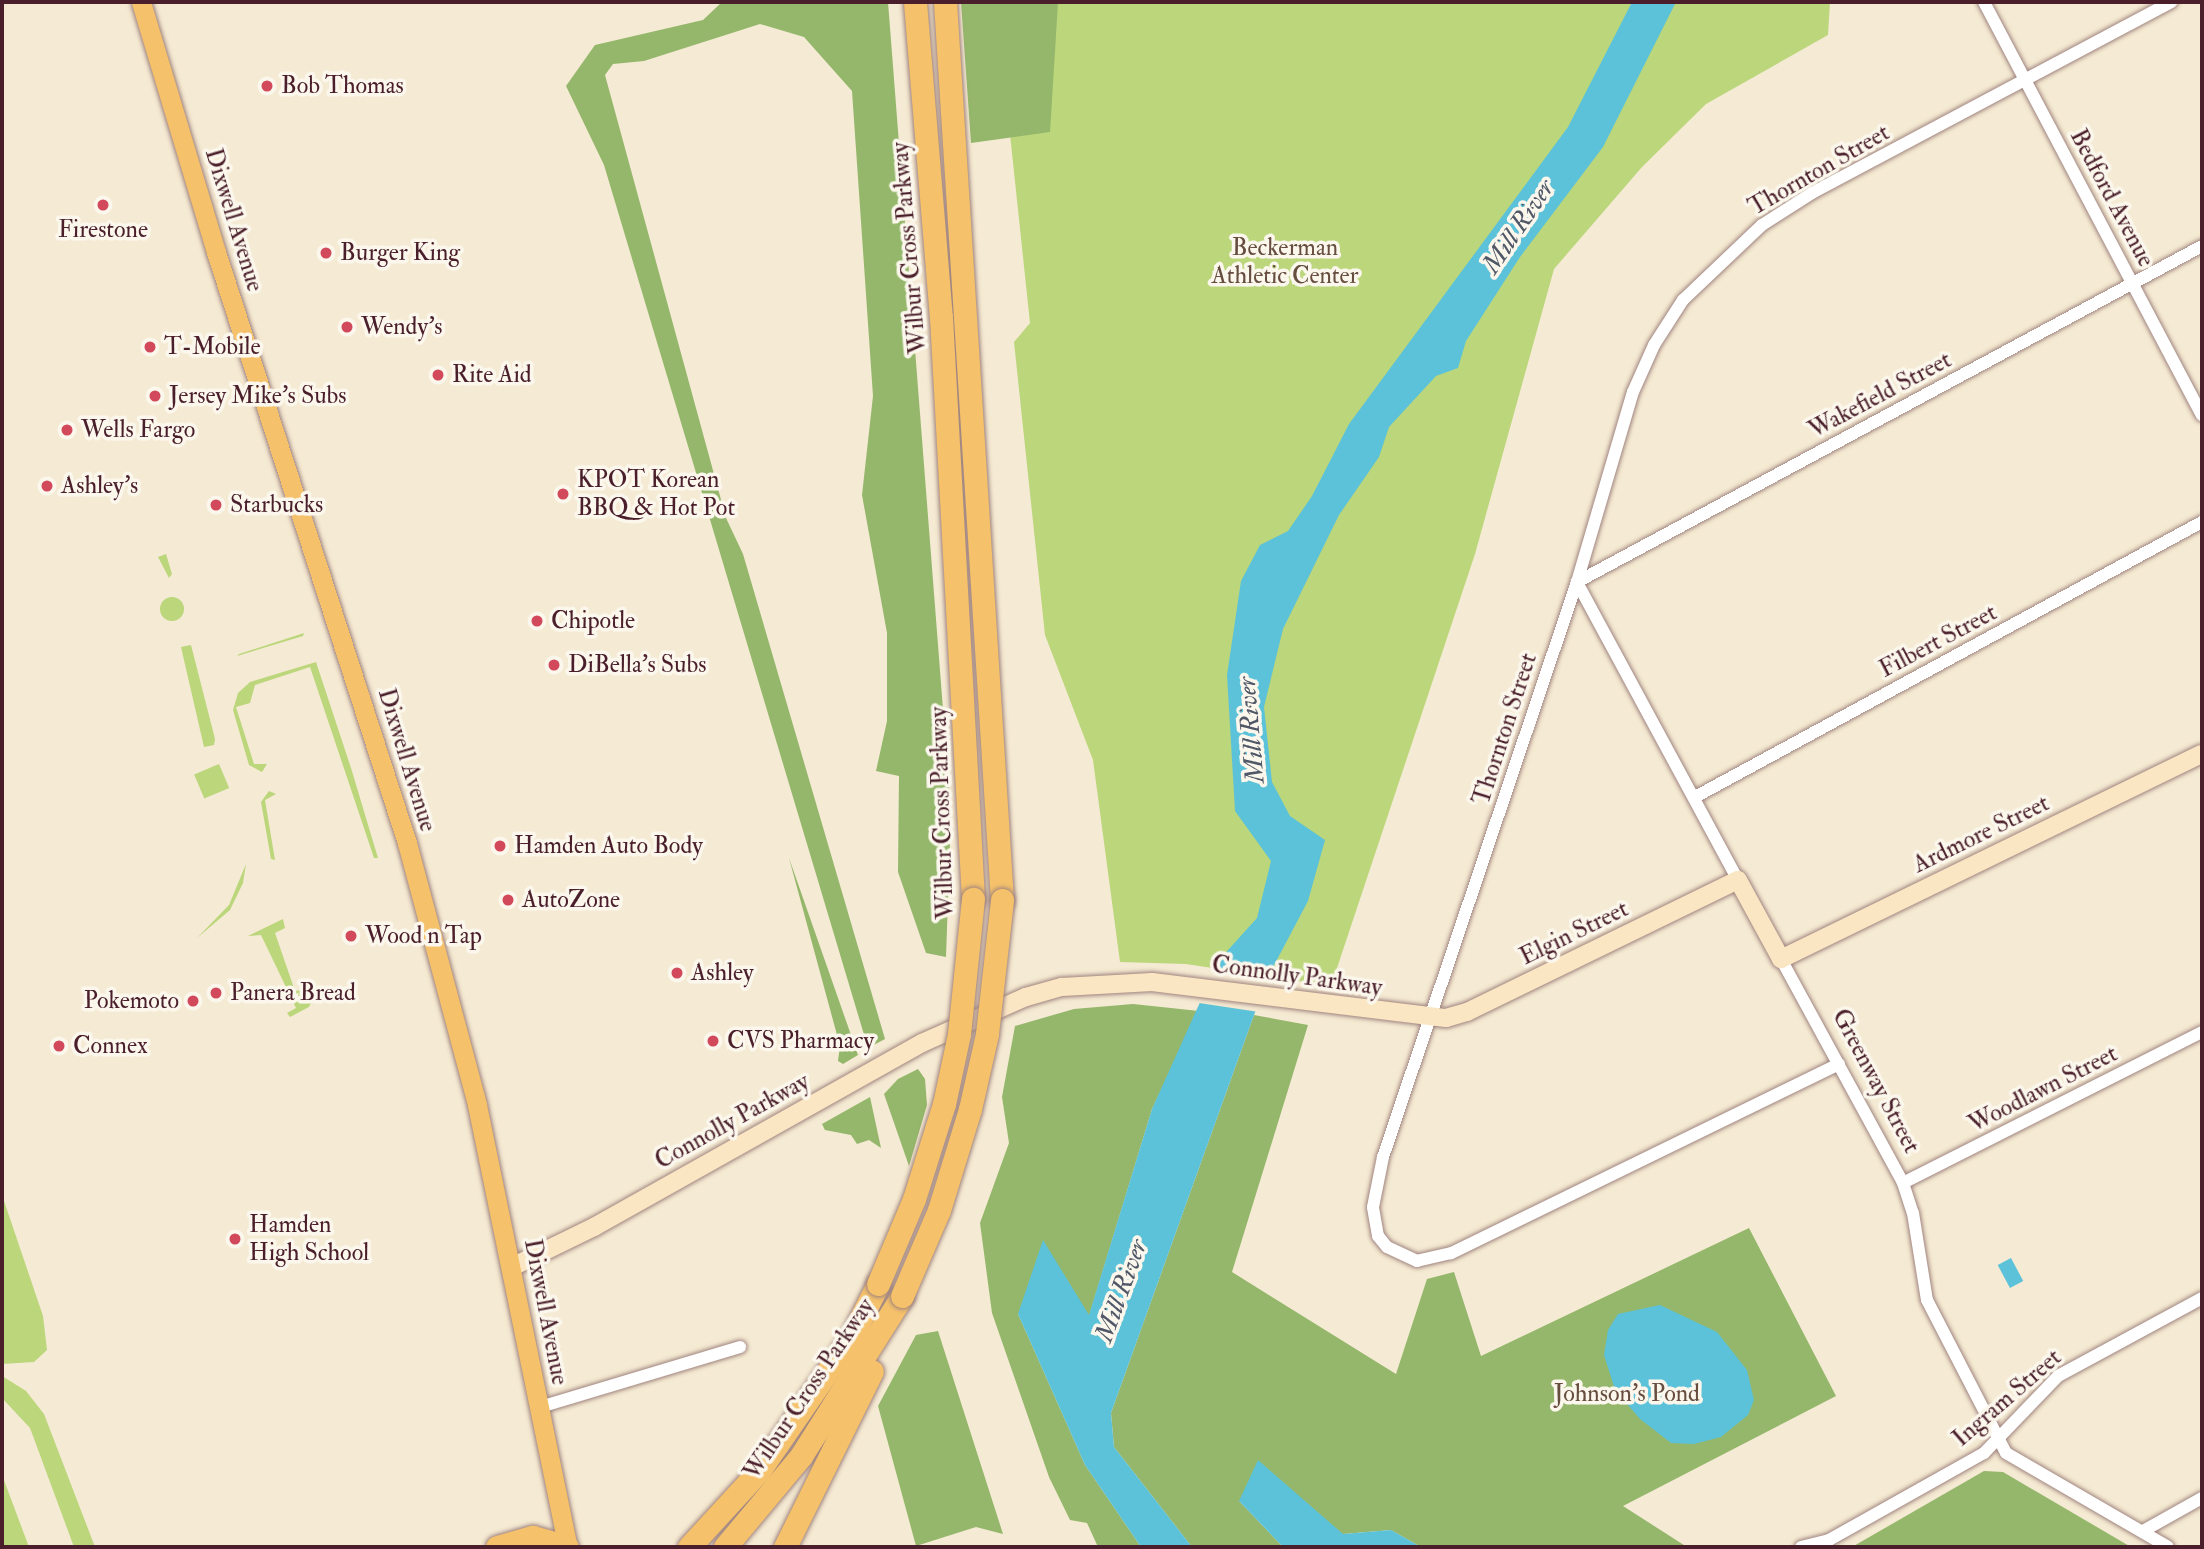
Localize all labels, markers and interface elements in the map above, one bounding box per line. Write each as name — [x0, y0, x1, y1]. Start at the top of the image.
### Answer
place label: Bob Thomas — [281, 72, 404, 100]
marker: Bob Thomas — [259, 78, 275, 94]
street label: Thornton Street — [1744, 118, 1894, 222]
street label: Bedford Avenue — [2064, 124, 2160, 272]
street label: Wilbur Cross Parkway — [885, 141, 933, 355]
street label: Dixwell Avenue — [199, 145, 269, 295]
water label: Mill River — [1476, 174, 1562, 280]
marker: Firestone — [95, 197, 111, 213]
place label: Firestone — [58, 216, 148, 244]
park label: Beckerman Athletic Center — [1211, 234, 1359, 290]
place label: Burger King — [340, 239, 460, 267]
marker: Burger King — [318, 245, 334, 261]
place label: Wendy's — [361, 313, 442, 341]
marker: Wendy's — [339, 319, 355, 335]
place label: T-Mobile — [164, 333, 260, 361]
marker: T-Mobile — [142, 339, 158, 355]
street label: Wakefield Street — [1804, 345, 1956, 445]
place label: Rite Aid — [452, 361, 532, 389]
marker: Rite Aid — [430, 367, 446, 383]
place label: Jersey Mike's Subs — [169, 382, 346, 410]
marker: Jersey Mike's Subs — [147, 388, 163, 404]
place label: Wells Fargo — [81, 416, 195, 444]
marker: Wells Fargo — [59, 422, 75, 438]
place label: KPOT Korean BBQ & Hot Pot — [577, 466, 735, 522]
place label: Ashley’s — [61, 472, 138, 500]
marker: Ashley’s — [39, 478, 55, 494]
marker: KPOT Korean BBQ & Hot Pot — [555, 486, 571, 502]
place label: Starbucks — [230, 491, 323, 519]
marker: Starbucks — [208, 497, 224, 513]
street label: Filbert Street — [1874, 598, 2002, 684]
place label: Chipotle — [551, 607, 635, 635]
marker: Chipotle — [529, 613, 545, 629]
street label: Thornton Street — [1467, 650, 1543, 808]
place label: DiBella's Subs — [568, 651, 706, 679]
marker: DiBella's Subs — [546, 657, 562, 673]
water label: Mill River — [1232, 676, 1272, 784]
street label: Dixwell Avenue — [372, 685, 442, 835]
street label: Wilbur Cross Parkway — [924, 706, 960, 920]
street label: Ardmore Street — [1908, 789, 2054, 879]
place label: Hamden Auto Body — [514, 832, 703, 860]
marker: Hamden Auto Body — [492, 838, 508, 854]
place label: AutoZone — [522, 886, 620, 914]
marker: AutoZone — [500, 892, 516, 908]
street label: Elgin Street — [1515, 894, 1633, 972]
place label: Wood n Tap — [365, 922, 482, 950]
marker: Wood n Tap — [343, 928, 359, 944]
street label: Connolly Parkway — [1210, 950, 1384, 1002]
place label: Ashley — [691, 959, 754, 987]
marker: Ashley — [669, 965, 685, 981]
place label: Panera Bread — [230, 979, 356, 1007]
marker: Panera Bread — [208, 985, 224, 1001]
place label: Pokemoto — [84, 987, 179, 1015]
marker: Pokemoto — [185, 993, 201, 1009]
street label: Greenway Street — [1826, 1004, 1926, 1158]
place label: CVS Pharmacy — [727, 1027, 874, 1055]
place label: Connex — [73, 1032, 148, 1060]
marker: CVS Pharmacy — [705, 1033, 721, 1049]
marker: Connex — [51, 1038, 67, 1054]
street label: Woodlawn Street — [1964, 1039, 2122, 1139]
street label: Connolly Parkway — [650, 1067, 814, 1175]
place label: Hamden High School — [249, 1211, 369, 1267]
marker: Hamden High School — [227, 1231, 243, 1247]
water label: Mill River — [1089, 1236, 1155, 1346]
street label: Dixwell Avenue — [518, 1237, 574, 1387]
street label: Wilbur Cross Parkway — [738, 1293, 880, 1485]
street label: Ingram Street — [1947, 1343, 2067, 1453]
park label: Johnson's Pond — [1554, 1380, 1700, 1408]

